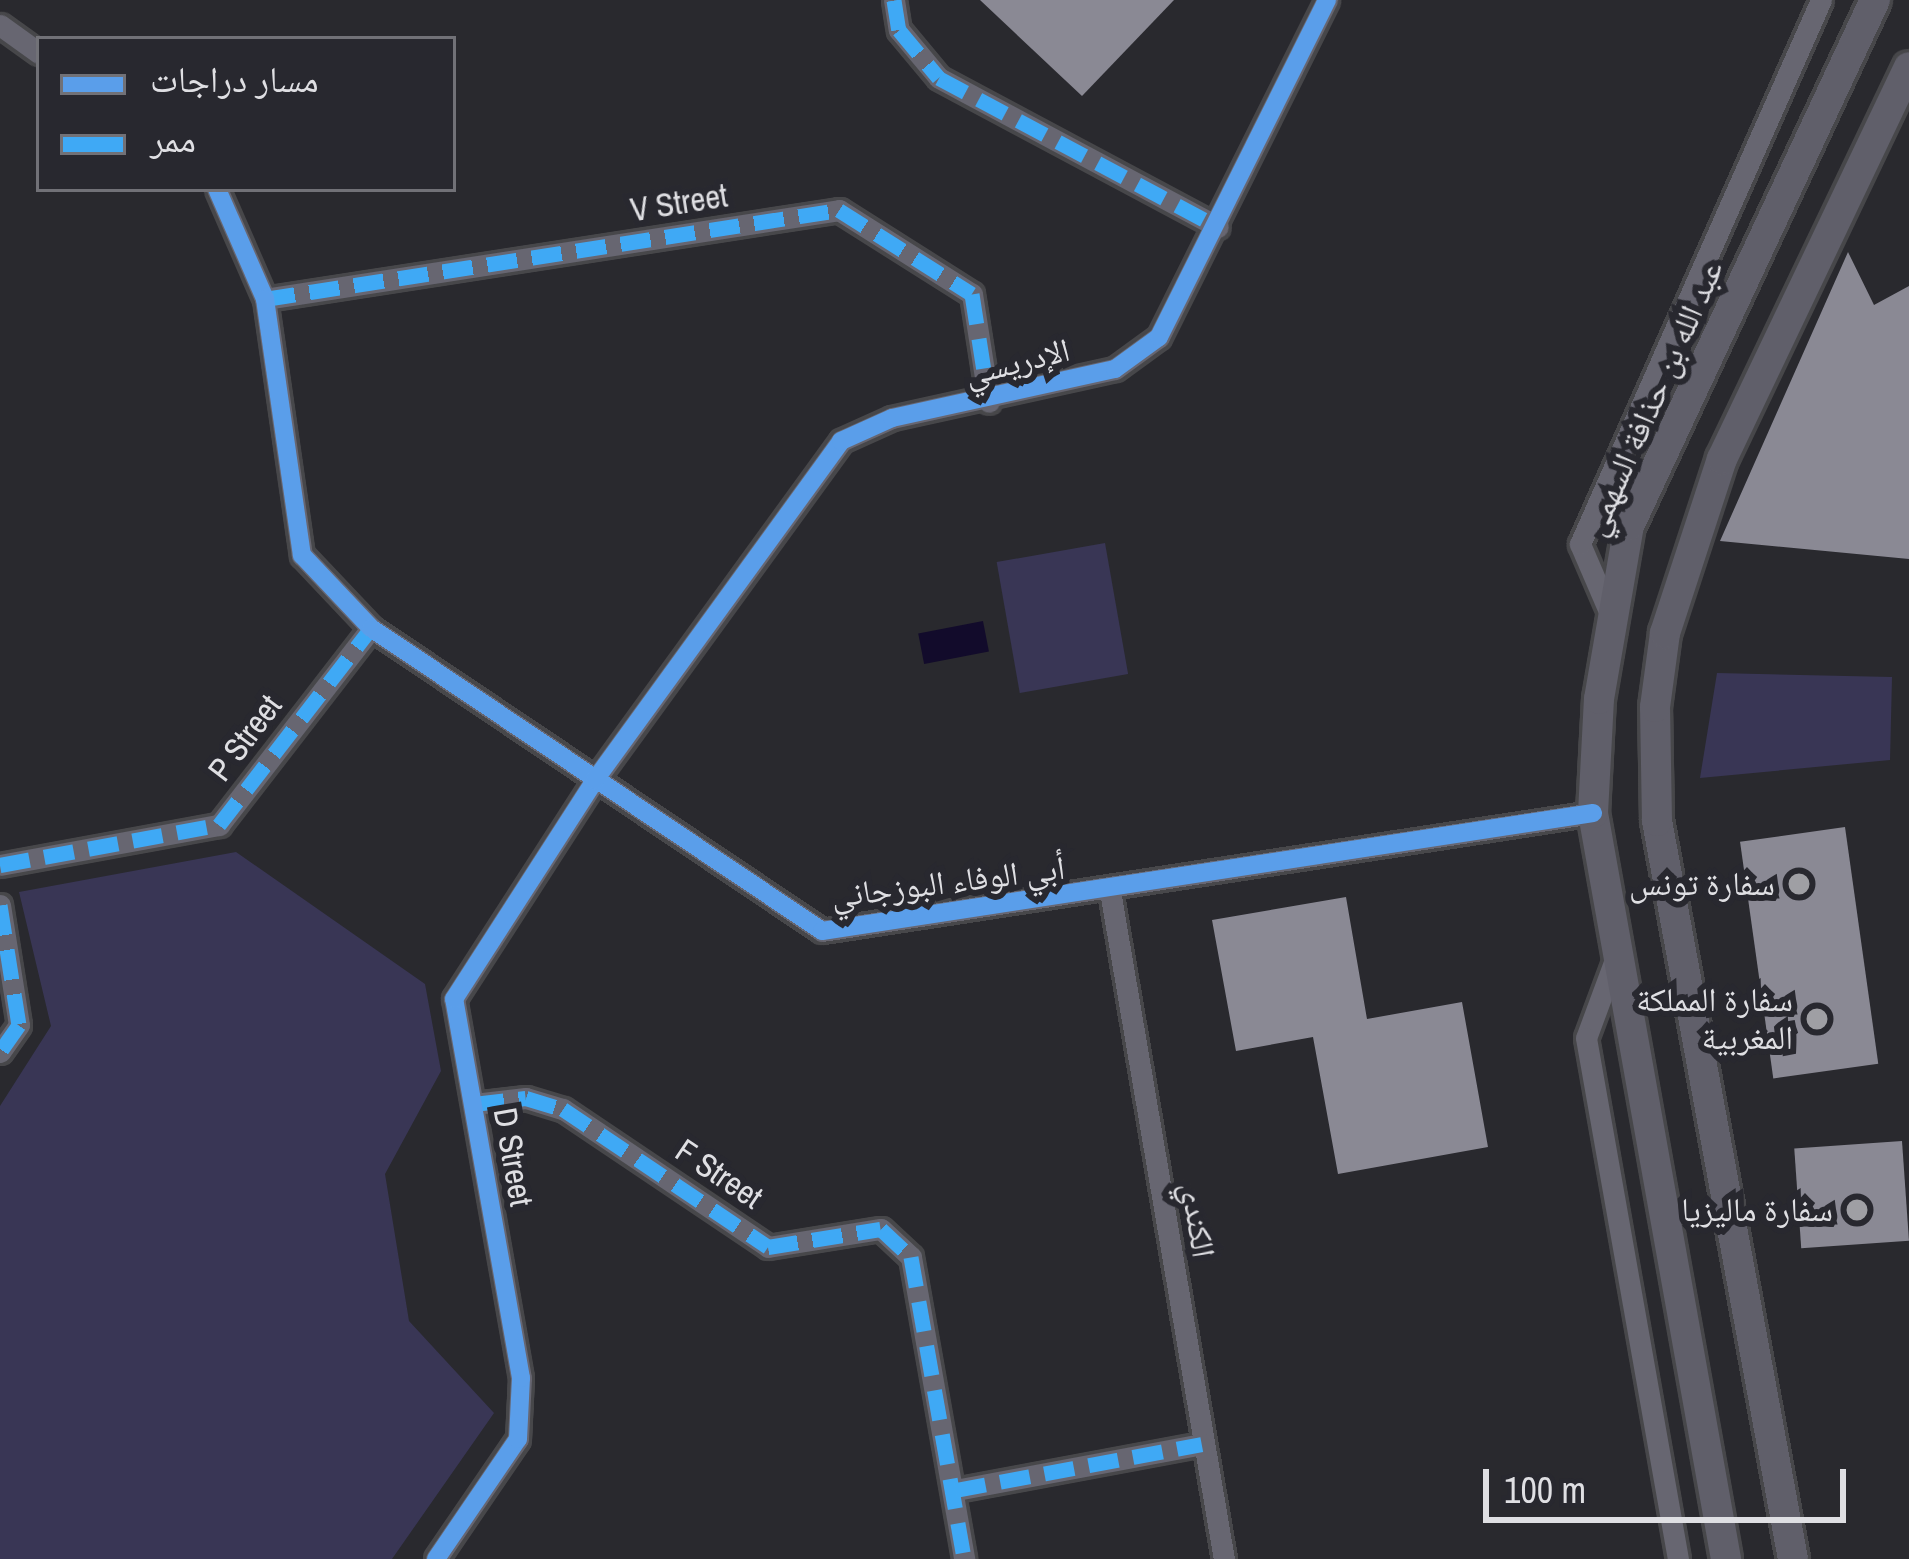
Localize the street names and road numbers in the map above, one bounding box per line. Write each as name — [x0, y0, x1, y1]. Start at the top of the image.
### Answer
street label: V Street — [628, 176, 730, 230]
street label: عبد الله بن حذافة السهمي — [1574, 254, 1732, 542]
street label: الإدريسي — [960, 330, 1074, 394]
street label: P Street — [200, 687, 290, 789]
street label: أبي الوفاء البوزجاني — [829, 848, 1067, 916]
street label: D Street — [485, 1105, 541, 1209]
street label: F Street — [668, 1131, 770, 1217]
street label: الكندي — [1173, 1180, 1223, 1260]

